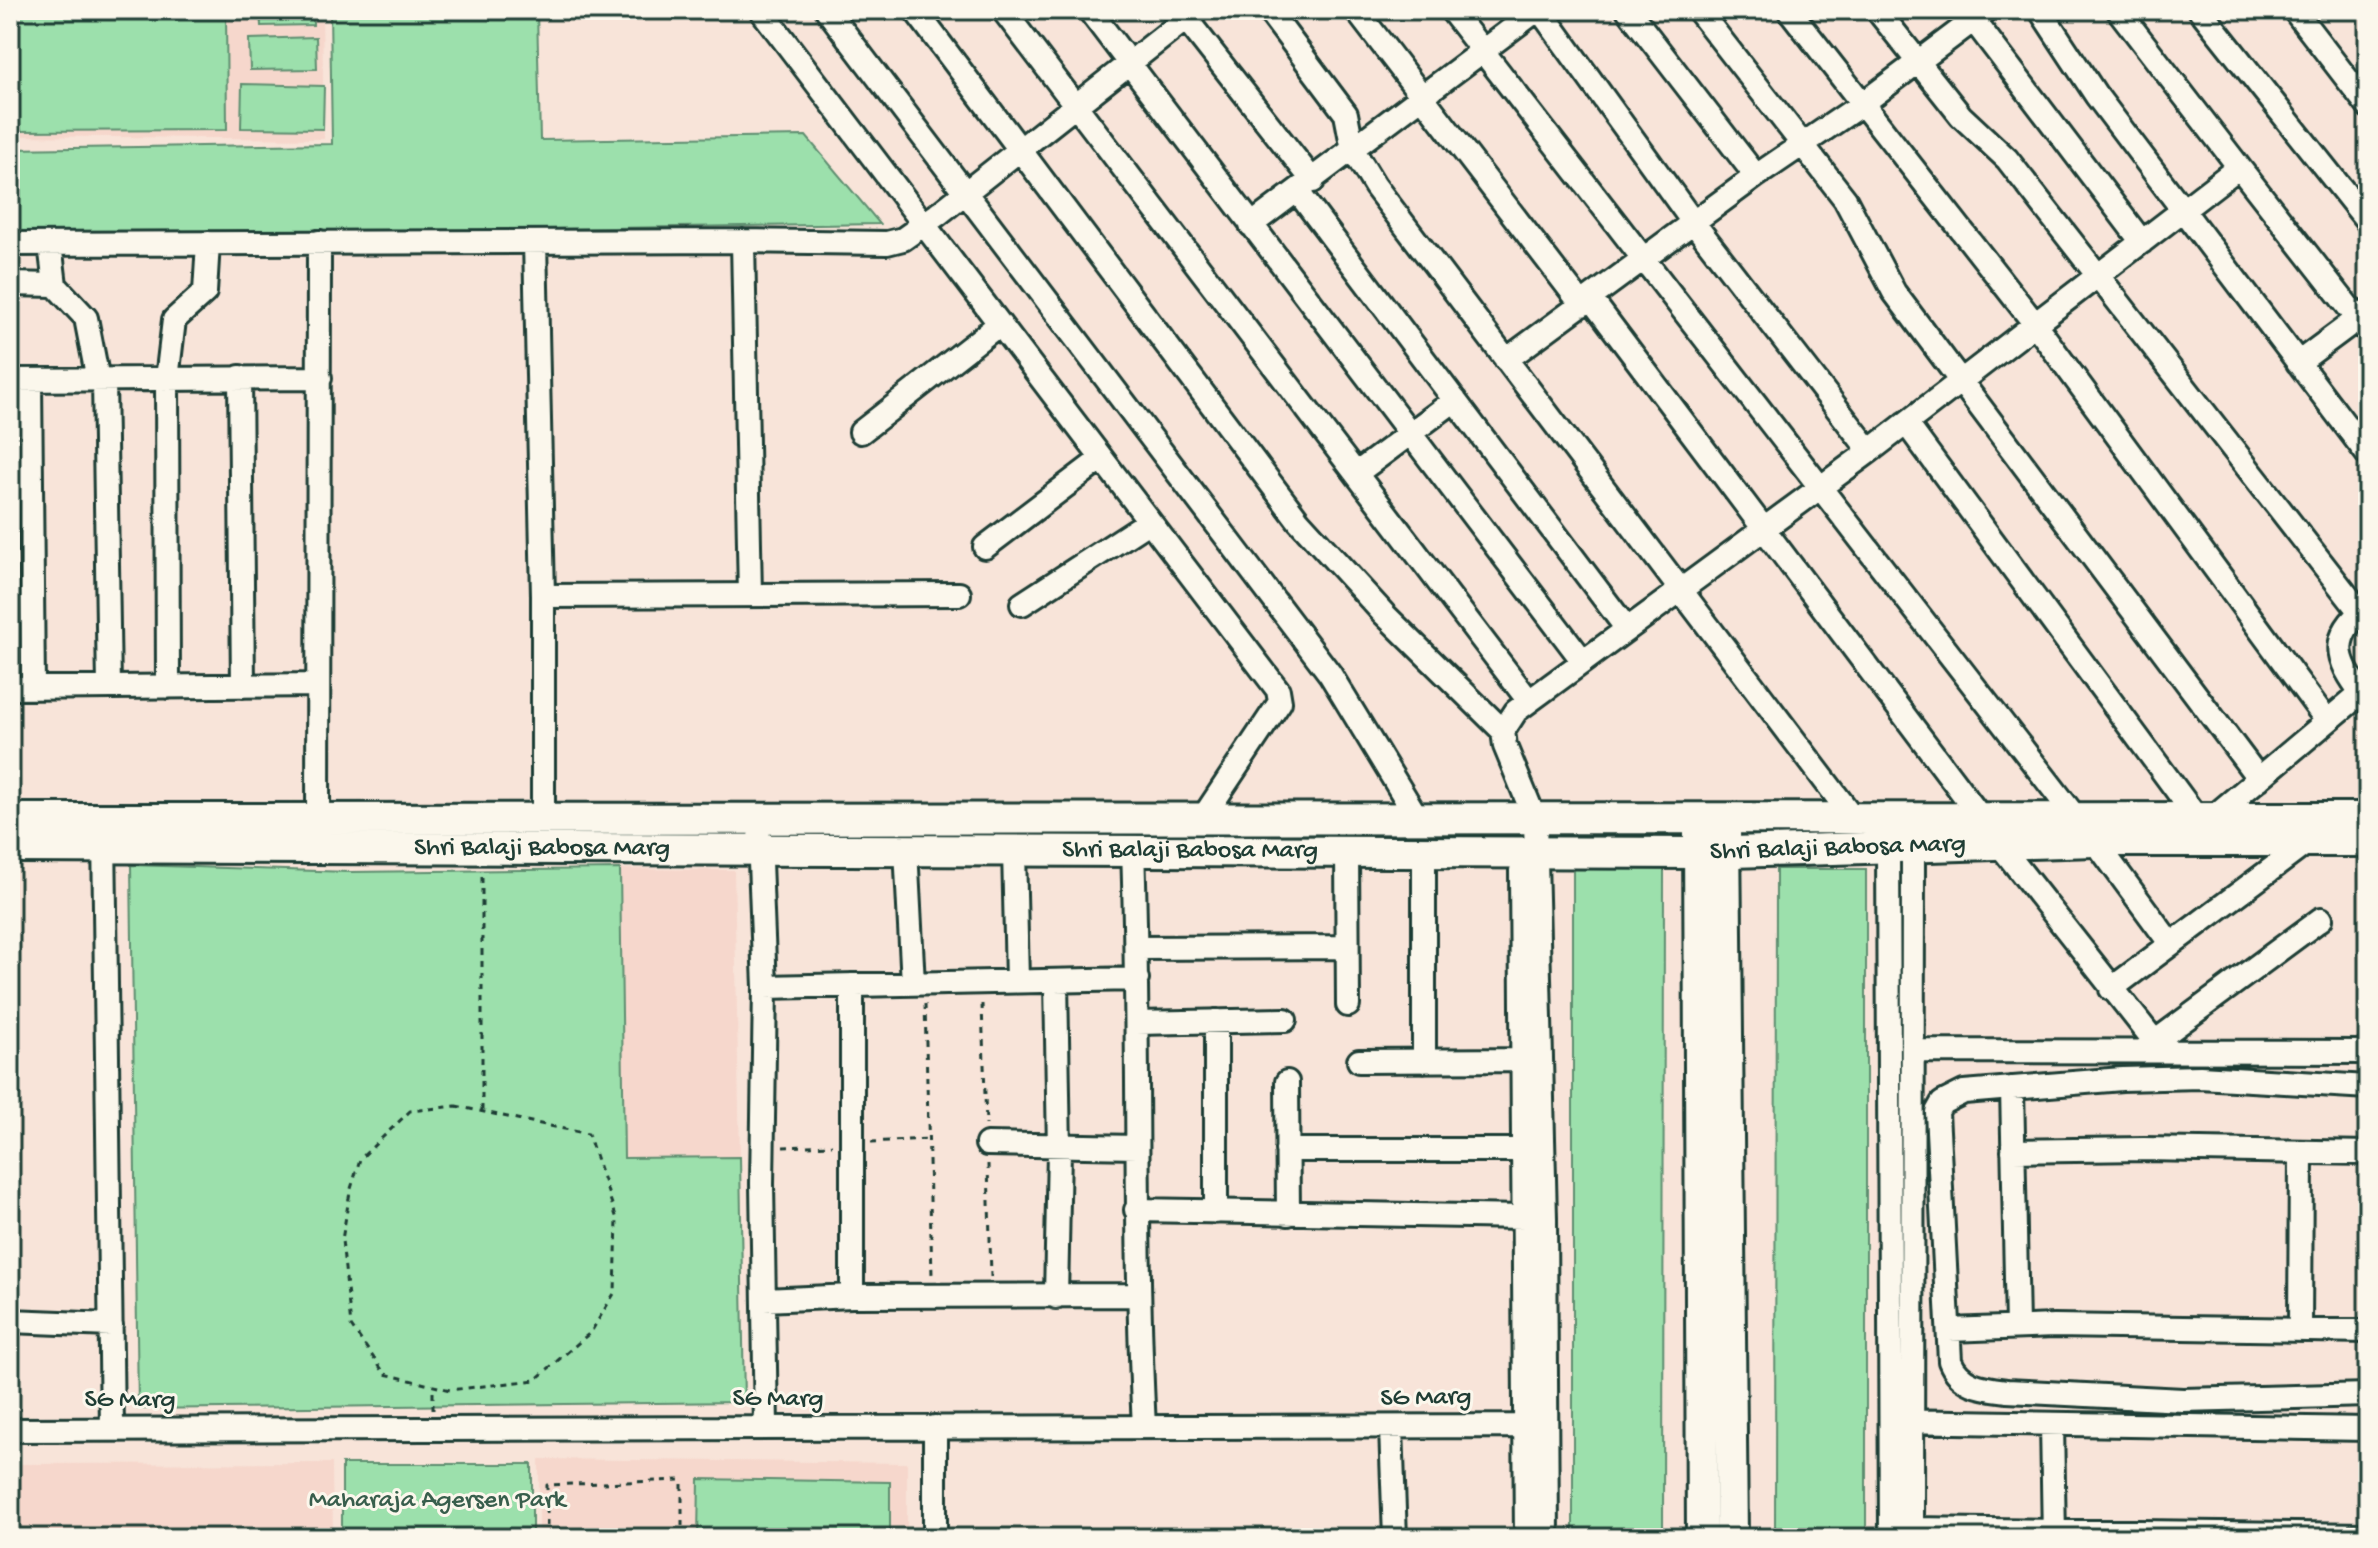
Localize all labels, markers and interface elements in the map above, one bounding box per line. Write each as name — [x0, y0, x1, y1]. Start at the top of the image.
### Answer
street label: Shri Balaji Babosa Marg — [1710, 829, 1966, 868]
street label: Shri Balaji Babosa Marg — [414, 833, 670, 865]
street label: Shri Balaji Babosa Marg — [1062, 835, 1318, 867]
street label: SG Marg — [1380, 1383, 1472, 1415]
street label: SG Marg — [732, 1385, 824, 1416]
street label: SG Marg — [84, 1386, 176, 1417]
park label: Maharaja Agersen Park — [309, 1486, 568, 1517]

